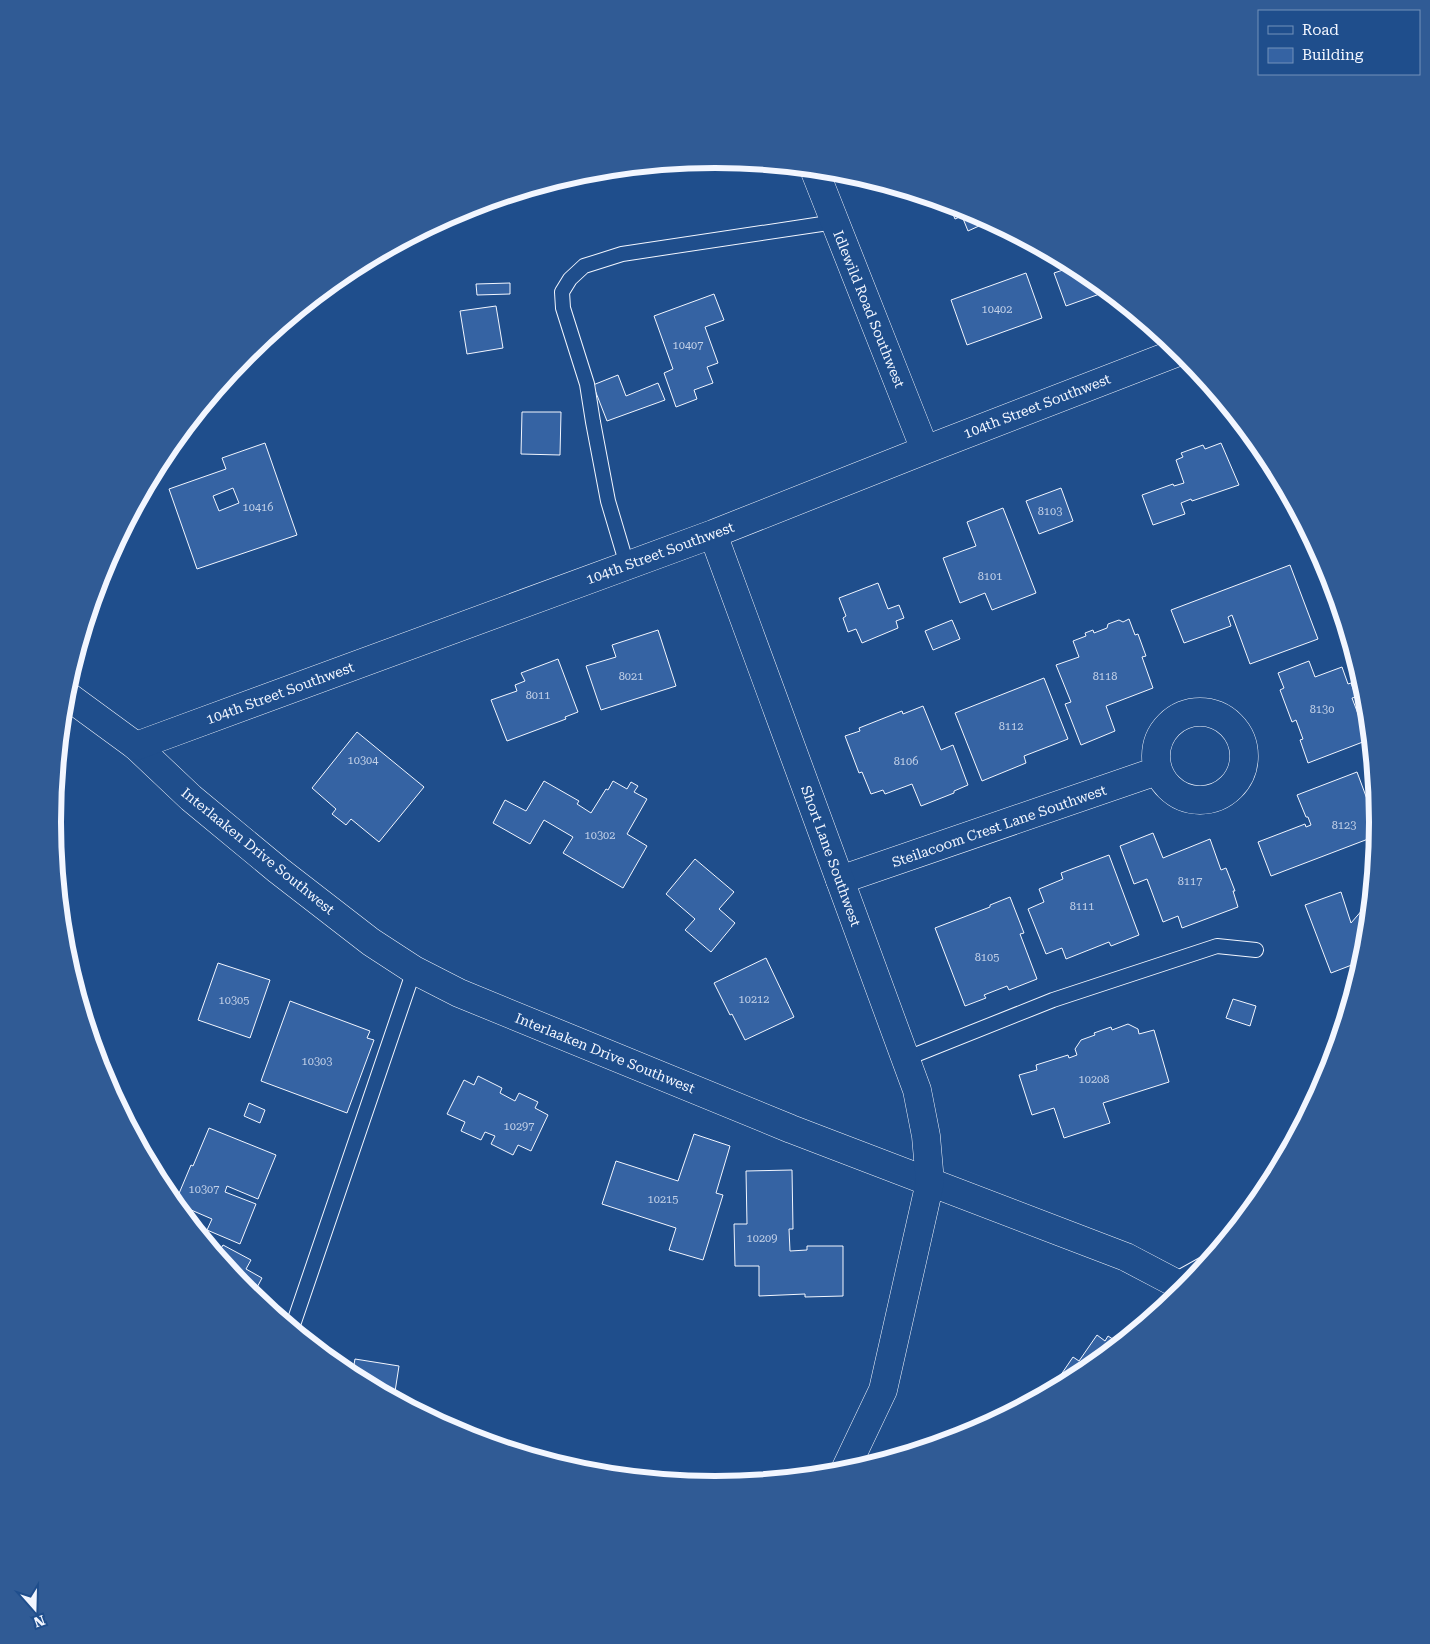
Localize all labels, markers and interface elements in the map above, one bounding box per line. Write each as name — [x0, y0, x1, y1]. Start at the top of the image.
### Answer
legend — [1258, 10, 1420, 75]
text: Road — [1302, 21, 1339, 39]
text: Building — [1302, 46, 1364, 64]
street label: Idlewild Road Southwest — [830, 228, 908, 390]
house number: 10402 — [982, 303, 1012, 316]
house number: 10407 — [673, 339, 703, 352]
street label: 104th Street Southwest — [961, 371, 1113, 441]
house number: 10416 — [243, 501, 273, 514]
house number: 8103 — [1038, 505, 1062, 518]
street label: 104th Street Southwest — [584, 519, 736, 587]
house number: 8101 — [978, 570, 1002, 583]
street label: 104th Street Southwest — [204, 659, 356, 727]
house number: 8021 — [619, 670, 643, 683]
house number: 8118 — [1093, 670, 1117, 683]
house number: 8011 — [526, 689, 550, 702]
house number: 8130 — [1310, 703, 1334, 716]
house number: 8112 — [999, 720, 1023, 733]
house number: 10304 — [348, 754, 379, 767]
house number: 8106 — [894, 755, 918, 768]
street label: Steilacoom Crest Lane Southwest — [890, 782, 1108, 870]
street label: Short Lane Southwest — [798, 783, 864, 929]
street label: Interlaaken Drive Southwest — [178, 784, 338, 918]
house number: 8123 — [1332, 819, 1356, 832]
house number: 10302 — [585, 829, 615, 842]
house number: 8117 — [1178, 875, 1202, 888]
house number: 8111 — [1070, 900, 1094, 913]
house number: 8105 — [975, 951, 999, 964]
house number: 10212 — [739, 993, 769, 1006]
house number: 10305 — [219, 994, 249, 1007]
street label: Interlaaken Drive Southwest — [513, 1010, 697, 1096]
house number: 10303 — [302, 1055, 332, 1068]
house number: 10208 — [1079, 1073, 1109, 1086]
house number: 10297 — [504, 1120, 534, 1133]
house number: 10307 — [189, 1183, 219, 1196]
house number: 10215 — [648, 1193, 678, 1206]
house number: 10209 — [747, 1232, 777, 1245]
north arrow — [10, 1584, 60, 1634]
text: N — [31, 1612, 47, 1631]

